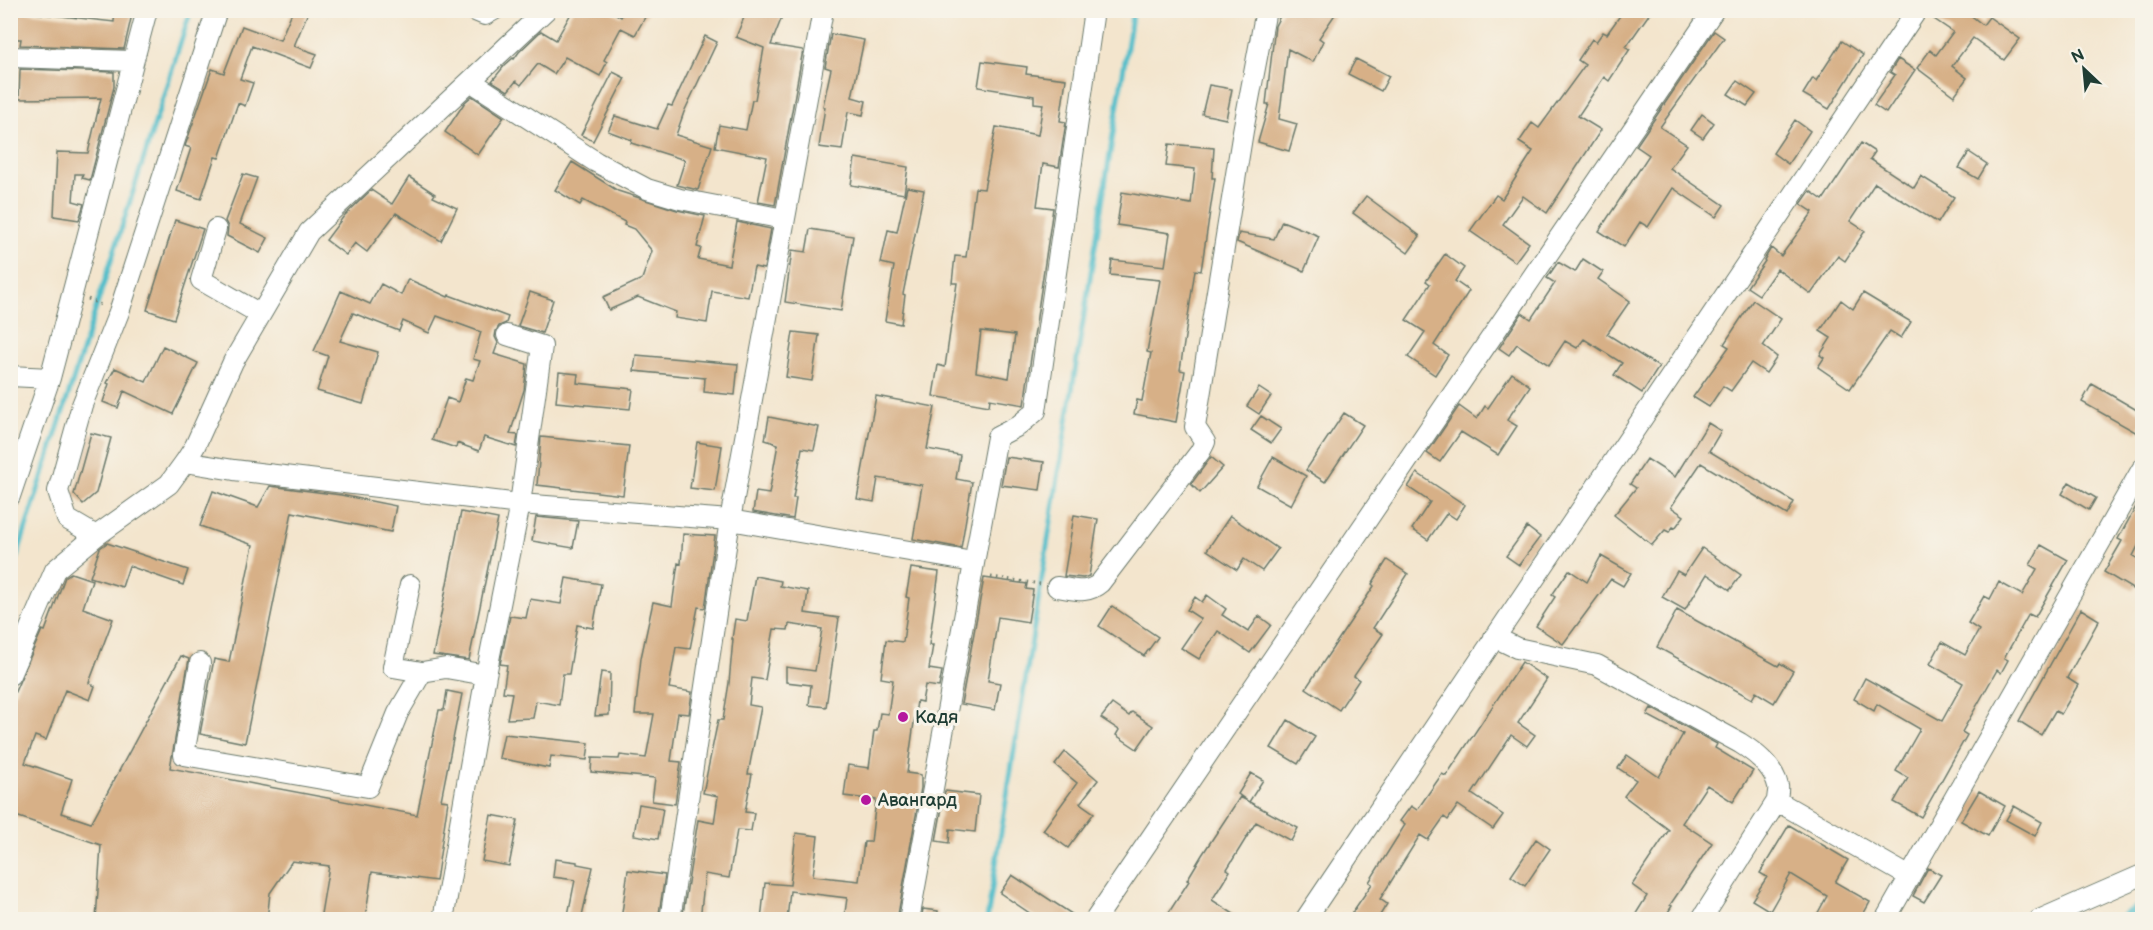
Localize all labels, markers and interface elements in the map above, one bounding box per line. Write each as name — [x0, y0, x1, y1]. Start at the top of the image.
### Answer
north arrow — [2054, 39, 2114, 99]
text: N — [2069, 46, 2088, 68]
place label: Кадя — [915, 707, 958, 728]
marker: Кадя — [896, 710, 910, 724]
place label: Авангард — [877, 790, 957, 811]
marker: Авангард — [859, 793, 873, 807]

